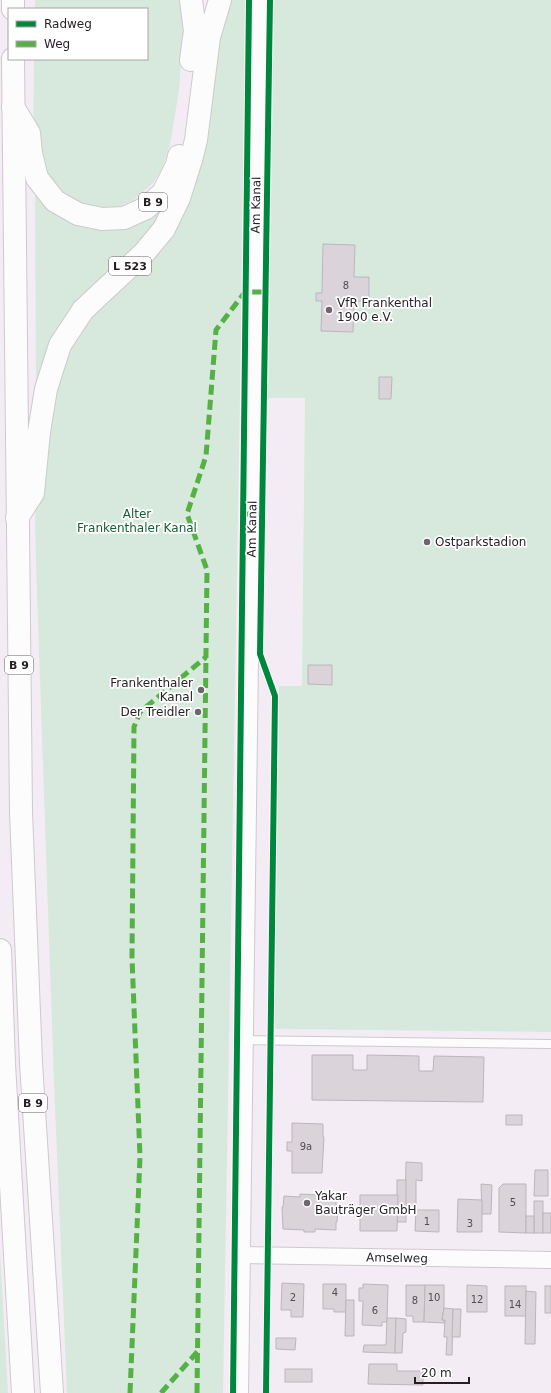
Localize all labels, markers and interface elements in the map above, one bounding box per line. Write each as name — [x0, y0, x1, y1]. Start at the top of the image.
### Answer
legend — [8, 8, 148, 60]
text: Radweg — [44, 17, 92, 31]
text: Weg — [44, 37, 70, 51]
street label: Am Kanal — [249, 176, 263, 234]
road number: B 9 — [139, 193, 167, 211]
road number: L 523 — [109, 257, 151, 275]
house number: 8 — [343, 280, 349, 291]
place label: VfR Frankenthal 1900 e.V. — [337, 296, 432, 324]
marker: VfR Frankenthal 1900 e.V. — [324, 305, 334, 315]
street label: Am Kanal — [245, 500, 259, 558]
park label: Alter Frankenthaler Kanal — [77, 507, 197, 535]
place label: Ostparkstadion — [435, 535, 526, 549]
marker: Ostparkstadion — [422, 537, 432, 547]
road number: B 9 — [5, 656, 33, 674]
place label: Frankenthaler Kanal — [110, 676, 193, 704]
marker: Frankenthaler Kanal — [196, 685, 206, 695]
place label: Der Treidler — [120, 705, 190, 719]
marker: Der Treidler — [193, 707, 203, 717]
road number: B 9 — [19, 1094, 47, 1112]
house number: 9a — [300, 1141, 312, 1152]
place label: Yakar Bauträger GmbH — [314, 1189, 417, 1217]
house number: 5 — [510, 1197, 516, 1208]
marker: Yakar Bauträger GmbH — [302, 1198, 312, 1208]
house number: 1 — [424, 1216, 430, 1227]
house number: 3 — [467, 1218, 473, 1229]
street label: Amselweg — [366, 1250, 428, 1266]
house number: 4 — [332, 1287, 338, 1298]
house number: 2 — [290, 1292, 296, 1303]
house number: 10 — [428, 1292, 440, 1303]
house number: 12 — [471, 1294, 483, 1305]
house number: 8 — [412, 1295, 418, 1306]
house number: 14 — [509, 1299, 521, 1310]
house number: 6 — [372, 1305, 378, 1316]
scale bar — [415, 1359, 469, 1385]
text: 20 m — [421, 1366, 452, 1380]

